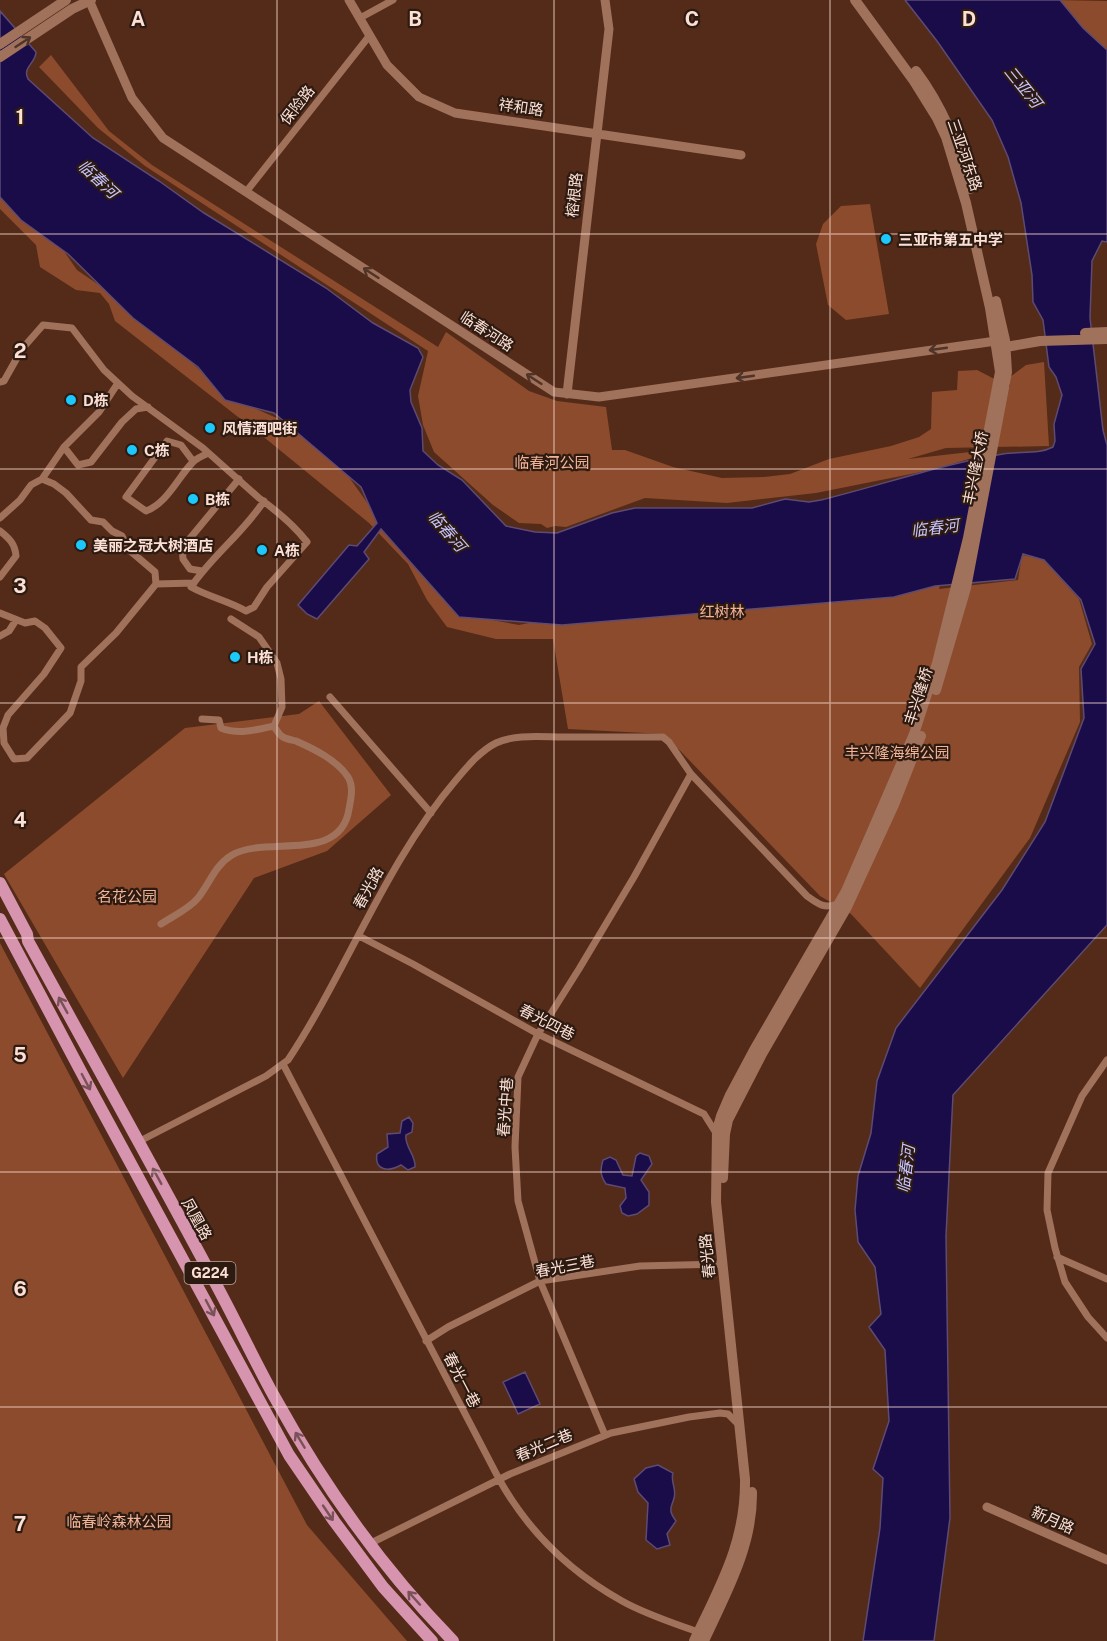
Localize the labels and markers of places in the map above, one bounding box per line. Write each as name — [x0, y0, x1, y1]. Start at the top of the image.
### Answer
place label: 三亚市第五中学 — [898, 231, 1003, 248]
marker: 三亚市第五中学 — [879, 232, 893, 246]
place label: D栋 — [83, 392, 109, 409]
marker: D栋 — [64, 393, 78, 407]
place label: 风情酒吧街 — [222, 420, 297, 437]
marker: 风情酒吧街 — [203, 421, 217, 435]
place label: C栋 — [144, 442, 170, 459]
marker: C栋 — [125, 443, 139, 457]
place label: B栋 — [205, 491, 230, 508]
marker: B栋 — [186, 492, 200, 506]
place label: 美丽之冠大树酒店 — [93, 537, 213, 554]
marker: 美丽之冠大树酒店 — [74, 538, 88, 552]
place label: A栋 — [274, 542, 300, 559]
marker: A栋 — [255, 543, 269, 557]
place label: H栋 — [247, 649, 274, 666]
marker: H栋 — [228, 650, 242, 664]

